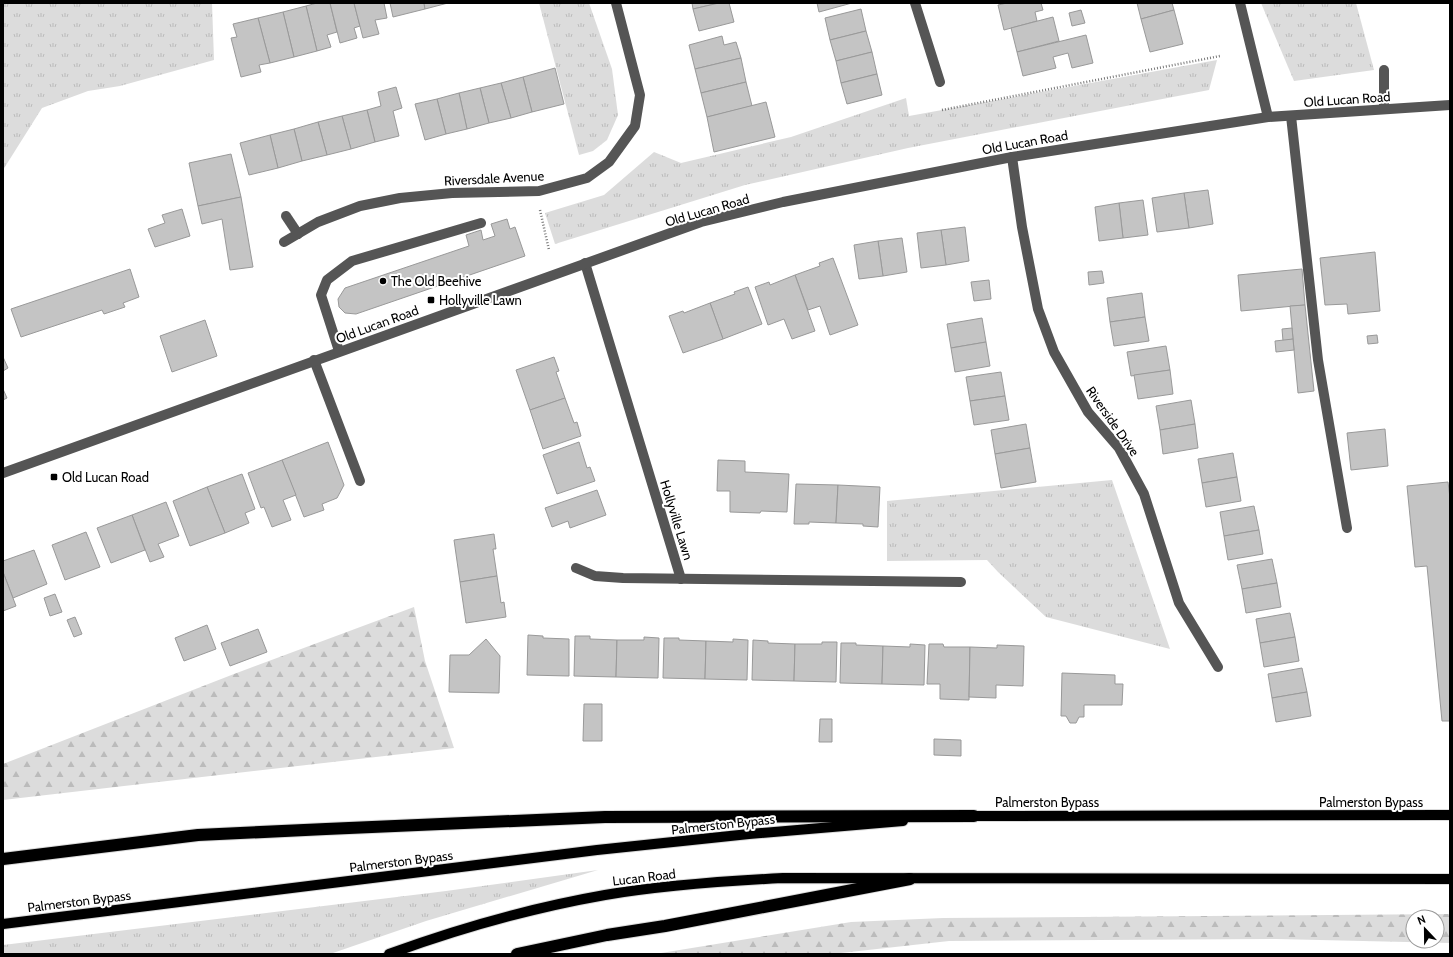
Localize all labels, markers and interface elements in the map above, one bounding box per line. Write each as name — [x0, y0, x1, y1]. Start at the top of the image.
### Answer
street label: Old Lucan Road — [1303, 88, 1391, 110]
street label: Old Lucan Road — [981, 127, 1069, 157]
street label: Riversdale Avenue — [444, 167, 545, 189]
street label: Old Lucan Road — [663, 190, 751, 230]
place label: The Old Beehive — [391, 273, 482, 289]
marker: The Old Beehive — [378, 276, 388, 286]
place label: Hollyville Lawn — [439, 292, 522, 308]
marker: Hollyville Lawn — [426, 295, 436, 305]
street label: Old Lucan Road — [333, 302, 421, 346]
street label: Riverside Drive — [1083, 383, 1143, 459]
place label: Old Lucan Road — [62, 469, 149, 485]
marker: Old Lucan Road — [49, 472, 59, 482]
street label: Hollyville Lawn — [657, 478, 697, 562]
street label: Palmerston Bypass — [995, 794, 1100, 810]
street label: Palmerston Bypass — [1319, 794, 1424, 810]
street label: Palmerston Bypass — [670, 811, 776, 837]
street label: Palmerston Bypass — [348, 847, 454, 875]
street label: Lucan Road — [611, 865, 677, 889]
street label: Palmerston Bypass — [26, 887, 132, 915]
north arrow — [1405, 909, 1445, 949]
text: N — [1415, 912, 1427, 928]

